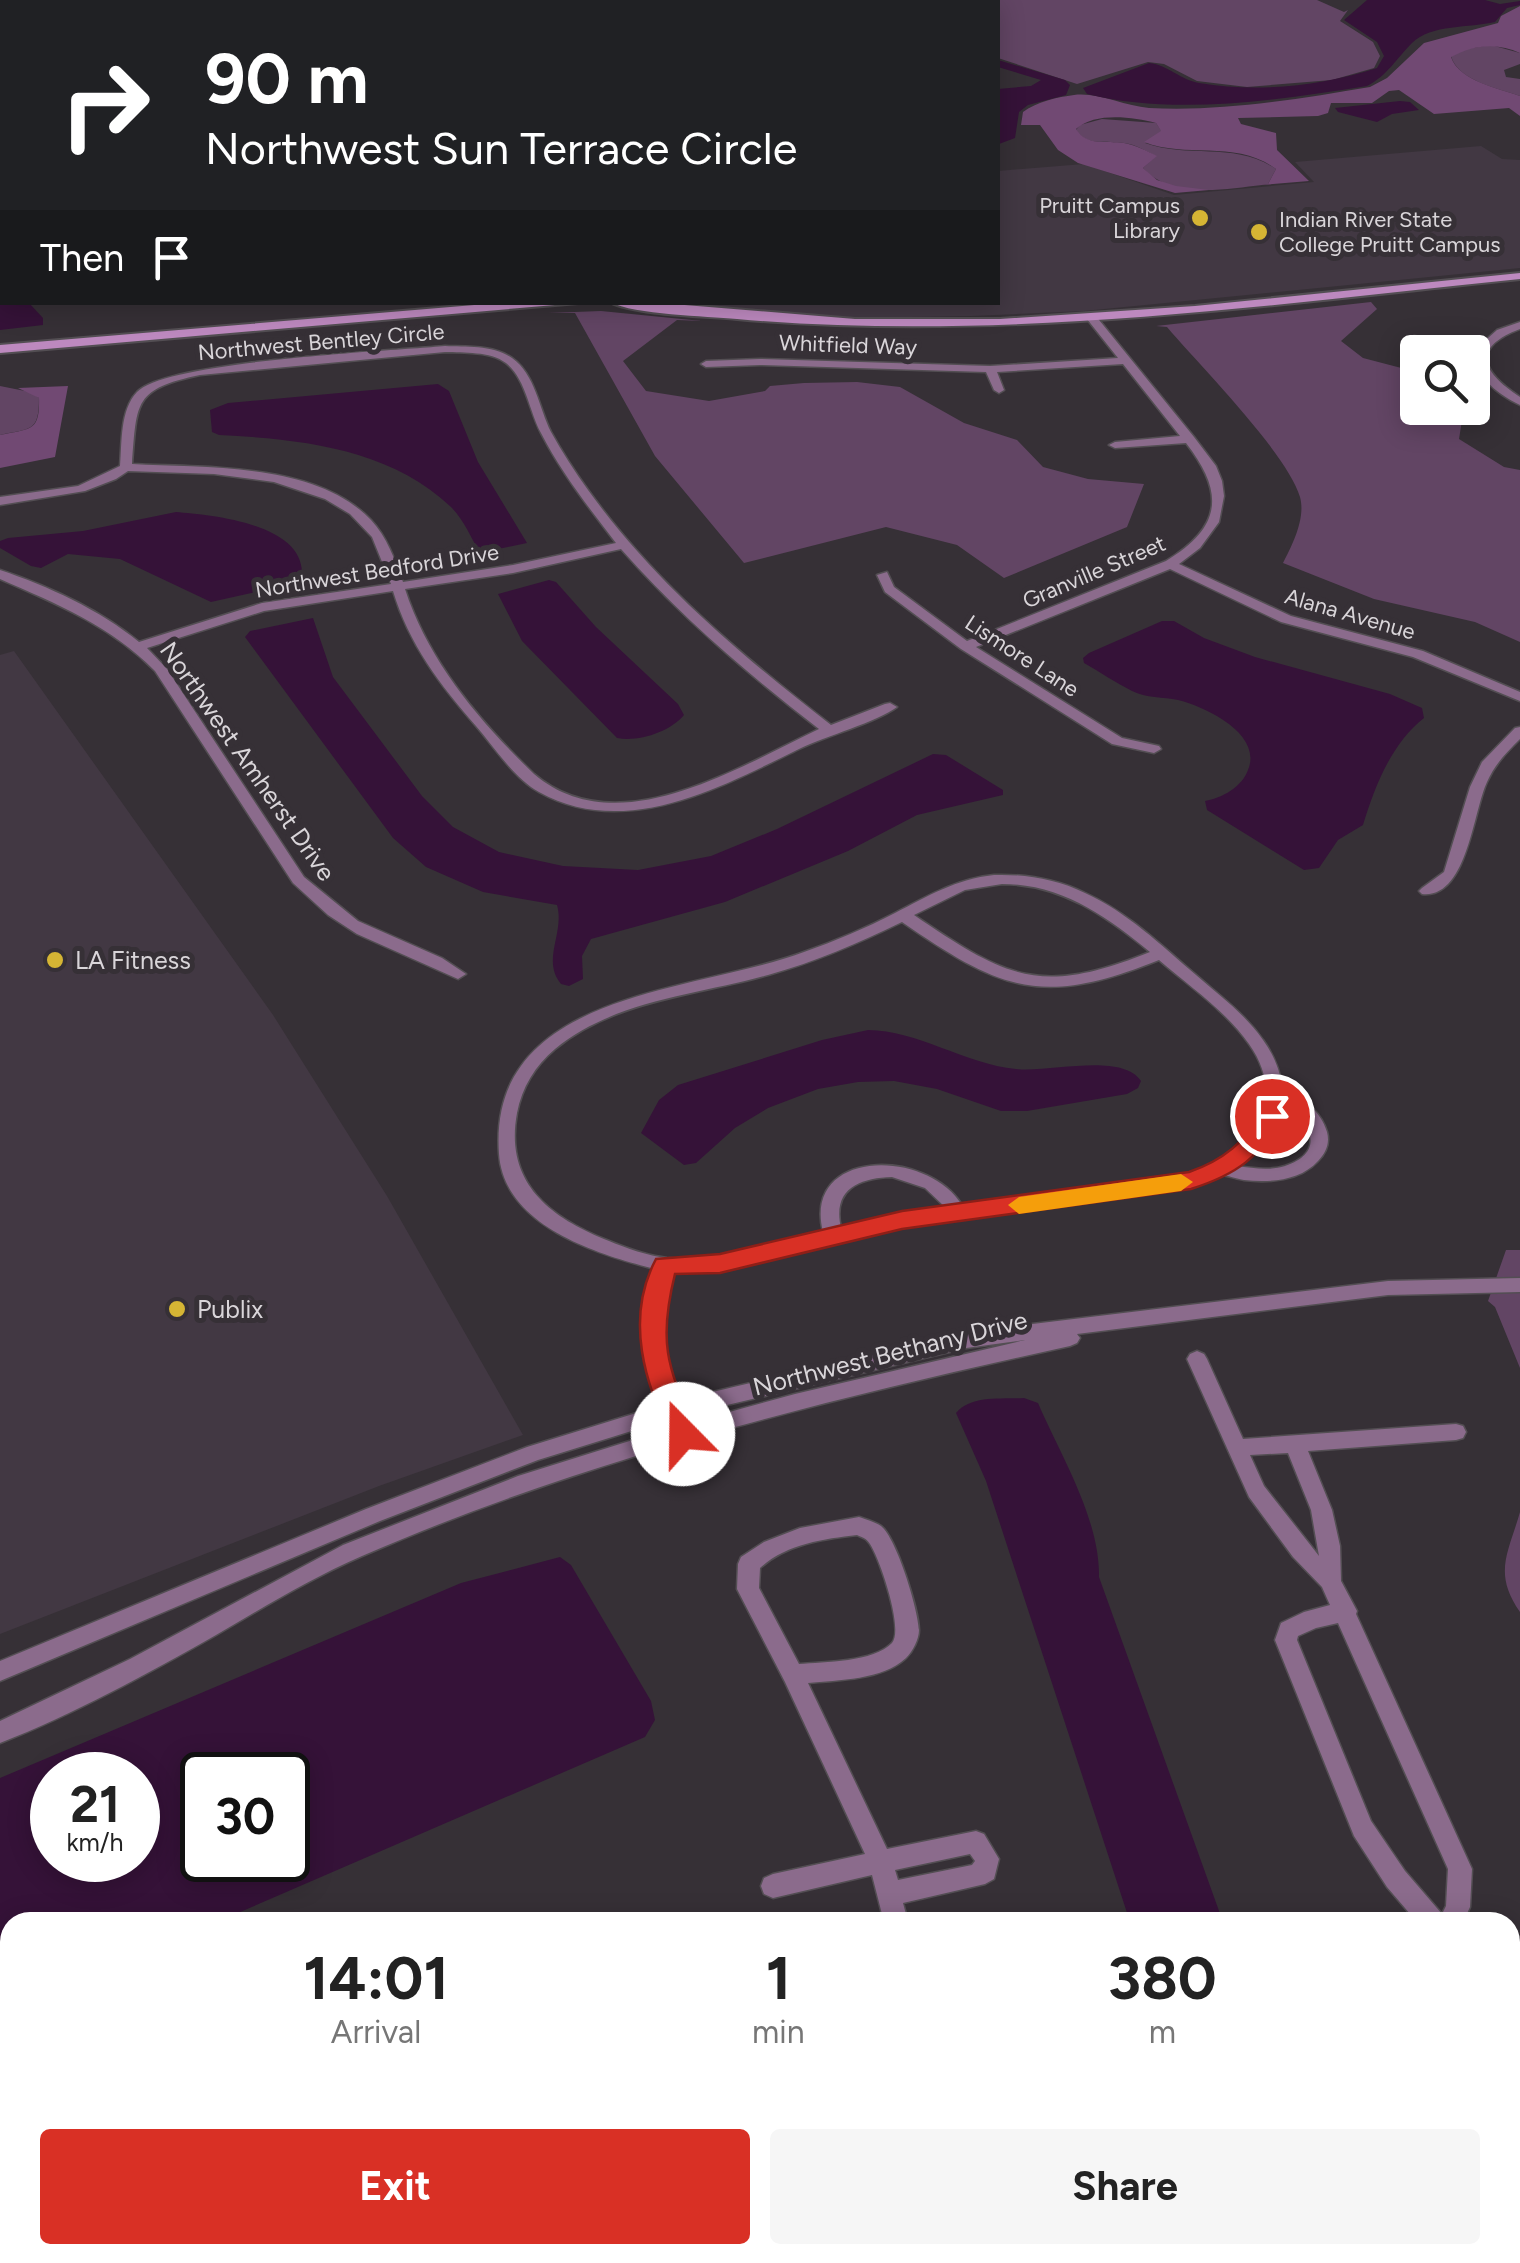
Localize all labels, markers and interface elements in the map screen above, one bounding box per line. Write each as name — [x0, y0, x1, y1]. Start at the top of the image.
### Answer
text: 90 m — [205, 36, 369, 121]
icon: right — [40, 40, 170, 170]
text: Northwest Sun Terrace Circle — [205, 121, 797, 175]
place label: Pruitt Campus Library — [1039, 192, 1180, 244]
place label: Indian River State College Pruitt Campus — [1279, 206, 1501, 258]
marker: Pruitt Campus Library — [1189, 207, 1211, 229]
marker: Indian River State College Pruitt Campus — [1248, 221, 1270, 243]
icon: arrive — [144, 230, 199, 285]
text: Then — [40, 235, 124, 281]
street label: Northwest Bentley Circle — [197, 318, 445, 366]
street label: Whitfield Way — [779, 329, 918, 361]
map controls — [1400, 335, 1490, 425]
button: search — [1400, 335, 1490, 425]
street label: Granville Street — [1018, 530, 1170, 614]
street label: Northwest Bedford Drive — [253, 538, 501, 604]
street label: Alana Avenue — [1282, 583, 1418, 645]
street label: Lismore Lane — [960, 609, 1084, 703]
street label: Northwest Amherst Drive — [154, 636, 342, 886]
place label: LA Fitness — [75, 945, 191, 975]
marker: LA Fitness — [44, 949, 66, 971]
pin — [1230, 1074, 1315, 1159]
icon: arrive — [1245, 1089, 1300, 1144]
place label: Publix — [197, 1294, 263, 1324]
marker: Publix — [166, 1298, 188, 1320]
street label: Northwest Bethany Drive — [750, 1304, 1030, 1402]
position arrow — [631, 1382, 735, 1486]
speed limit sign: 30 — [180, 1752, 310, 1882]
text: 21 — [70, 1774, 120, 1835]
text: km/h — [66, 1827, 124, 1857]
text: 14:01 — [303, 1942, 449, 2014]
text: 1 — [766, 1942, 791, 2014]
text: 380 — [1108, 1942, 1217, 2014]
text: Arrival — [331, 2013, 421, 2051]
text: min — [752, 2013, 805, 2051]
text: m — [1149, 2013, 1176, 2051]
button: Exit — [40, 2129, 750, 2244]
button: Share — [770, 2129, 1480, 2244]

